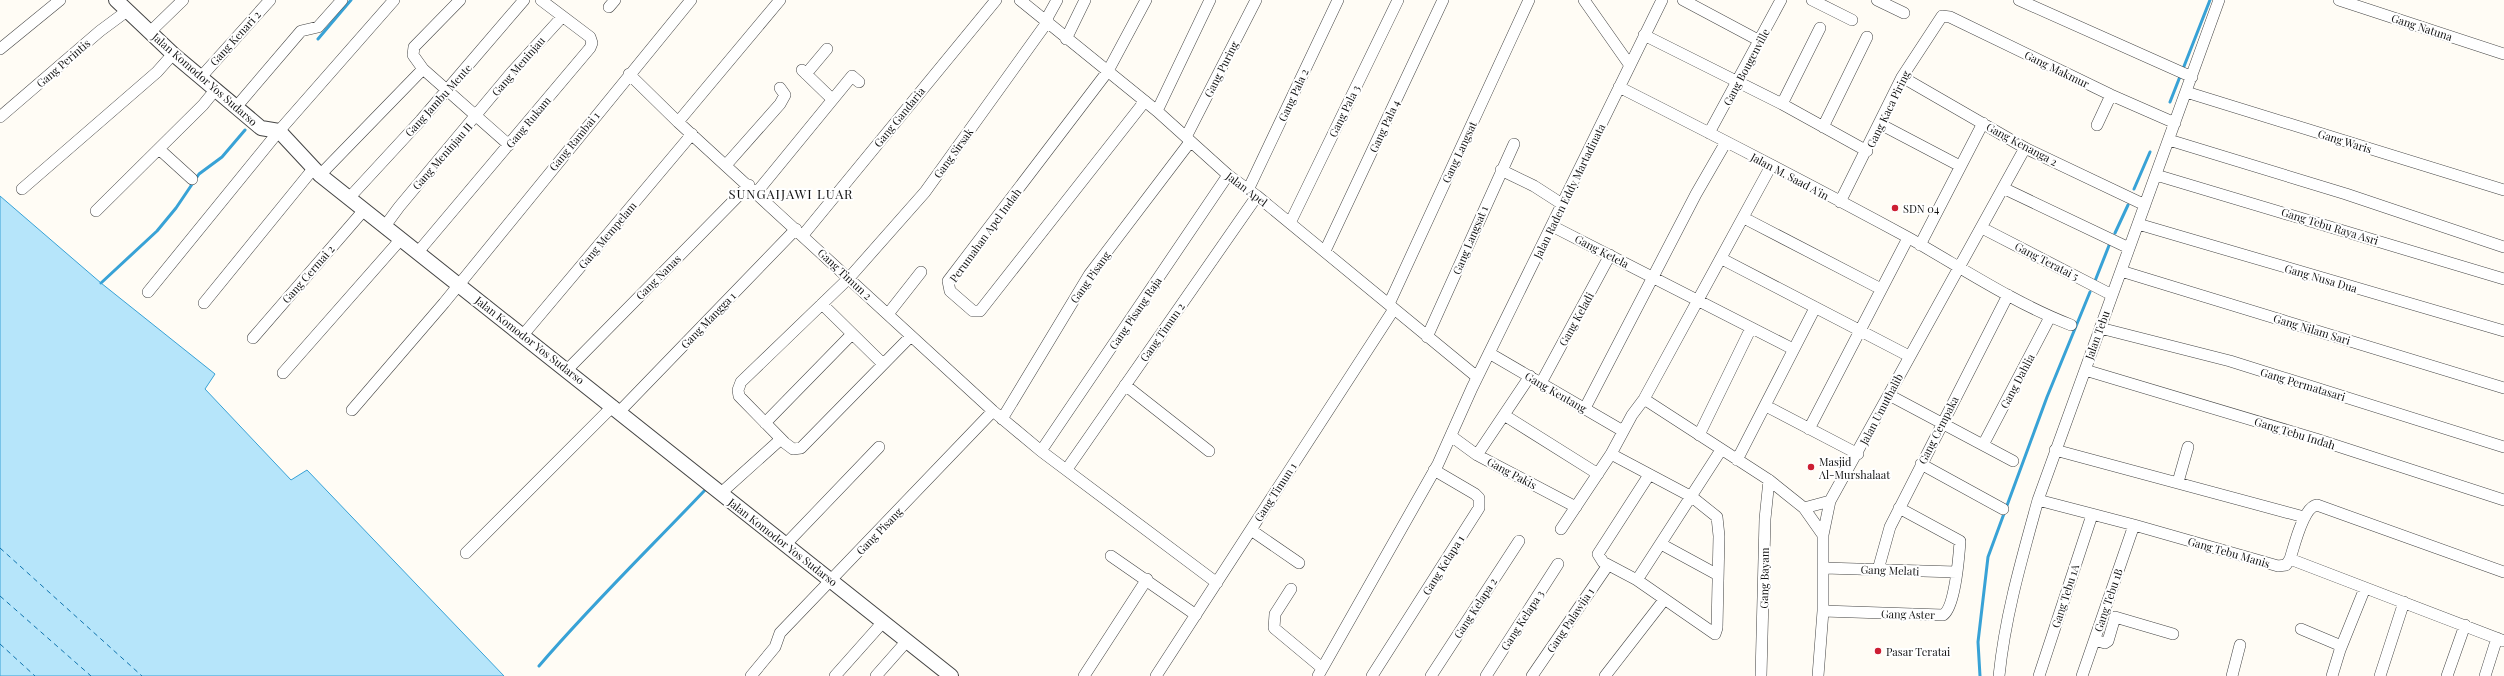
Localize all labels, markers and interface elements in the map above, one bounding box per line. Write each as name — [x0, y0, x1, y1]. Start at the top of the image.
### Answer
street label: Gang Kenari 2 — [206, 7, 264, 69]
street label: Gang Natuna — [2389, 10, 2455, 44]
street label: Gang Bougenville — [1719, 25, 1773, 108]
street label: Jalan Komodor Yos Sudarso — [148, 28, 261, 129]
street label: Gang Meninjau — [488, 33, 548, 99]
street label: Gang Perintis — [33, 35, 93, 91]
street label: Gang Puring — [1200, 38, 1242, 100]
street label: Gang Makmur — [2022, 47, 2092, 91]
street label: Gang Jambu Mente — [401, 60, 475, 140]
street label: Gang Pala 2 — [1274, 66, 1312, 124]
street label: Gang Kaca Piring — [1863, 68, 1913, 150]
street label: Gang Pala 3 — [1325, 82, 1363, 140]
street label: Gang Gandaria — [870, 83, 928, 150]
street label: Gang Rukam — [502, 93, 554, 151]
street label: Gang Pala 4 — [1365, 97, 1403, 155]
street label: Gang Rambai 1 — [545, 108, 603, 174]
street label: Gang Meninjau II — [409, 119, 476, 193]
street label: Gang Langsat — [1438, 119, 1480, 185]
street label: Gang Kenanga 2 — [1984, 119, 2060, 169]
street label: Jalan Raden Eddy Martadinata — [1529, 121, 1608, 262]
street label: Gang Sirsak — [930, 125, 976, 181]
street label: Gang Waris — [2316, 126, 2374, 156]
street label: Jalan M. Saad A'in — [1747, 149, 1832, 203]
street label: Jalan Apel — [1222, 168, 1271, 210]
district label: SUNGAIJAWI LUAR — [728, 185, 854, 202]
street label: Perumahan Apel Indah — [946, 185, 1024, 285]
street label: Gang Mempelam — [575, 198, 640, 272]
place label: SDN 04 — [1903, 201, 1940, 216]
street label: Gang Langsat 1 — [1449, 203, 1491, 277]
marker: SDN 04 — [1890, 203, 1900, 213]
street label: Gang Tebu Raya Asri — [2280, 204, 2380, 248]
street label: Gang Ketela — [1572, 231, 1632, 271]
street label: Gang Teratai 5 — [2012, 238, 2082, 284]
street label: Gang Cermai 2 — [279, 242, 337, 306]
street label: Gang Timun 2 — [815, 245, 875, 303]
street label: Gang Pisang — [1067, 248, 1114, 306]
street label: Gang Nanas — [632, 251, 684, 303]
street label: Gang Nusa Dua — [2283, 260, 2360, 296]
street label: Gang Pisang Raja — [1105, 273, 1165, 352]
street label: Gang Mangga 1 — [677, 288, 739, 352]
street label: Gang Keladi — [1555, 289, 1597, 349]
street label: Jalan Komodor Yos Sudarso — [472, 292, 588, 387]
street label: Gang Timun 2 — [1136, 300, 1188, 364]
street label: Jalan Tebu — [2081, 308, 2113, 362]
street label: Gang Nilam Sari — [2272, 310, 2352, 348]
street label: Gang Dahlia — [1996, 351, 2038, 411]
street label: Gang Permatasari — [2259, 364, 2347, 404]
street label: Gang Kentang — [1522, 368, 1590, 416]
street label: Jalan Umuthalib — [1855, 371, 1906, 448]
street label: Gang Cempaka — [1914, 393, 1962, 467]
street label: Gang Tebu Indah — [2253, 414, 2338, 453]
street label: Gang Pakis — [1485, 454, 1540, 492]
place label: Masjid Al-Murshalaat — [1818, 454, 1890, 482]
street label: Gang Timun 1 — [1250, 460, 1300, 524]
marker: Masjid Al-Murshalaat — [1806, 462, 1816, 472]
street label: Jalan Komodor Yos Sudarso — [725, 494, 841, 589]
street label: Gang Pisang — [853, 504, 906, 558]
street label: Gang Kelapa 1 — [1419, 532, 1467, 598]
street label: Gang Tebu Manis — [2186, 533, 2272, 571]
street label: Gang Bayam — [1756, 547, 1772, 609]
street label: Gang Melati — [1860, 561, 1920, 579]
street label: Gang Tebu 1A — [2048, 562, 2082, 630]
street label: Gang Tebu 1B — [2090, 566, 2126, 634]
street label: Gang Kelapa 2 — [1450, 575, 1500, 641]
street label: Gang Palawija 1 — [1543, 585, 1597, 655]
street label: Gang Kelapa 3 — [1497, 587, 1547, 653]
street label: Gang Aster — [1881, 606, 1935, 622]
place label: Pasar Teratai — [1886, 644, 1950, 659]
marker: Pasar Teratai — [1873, 646, 1883, 656]

